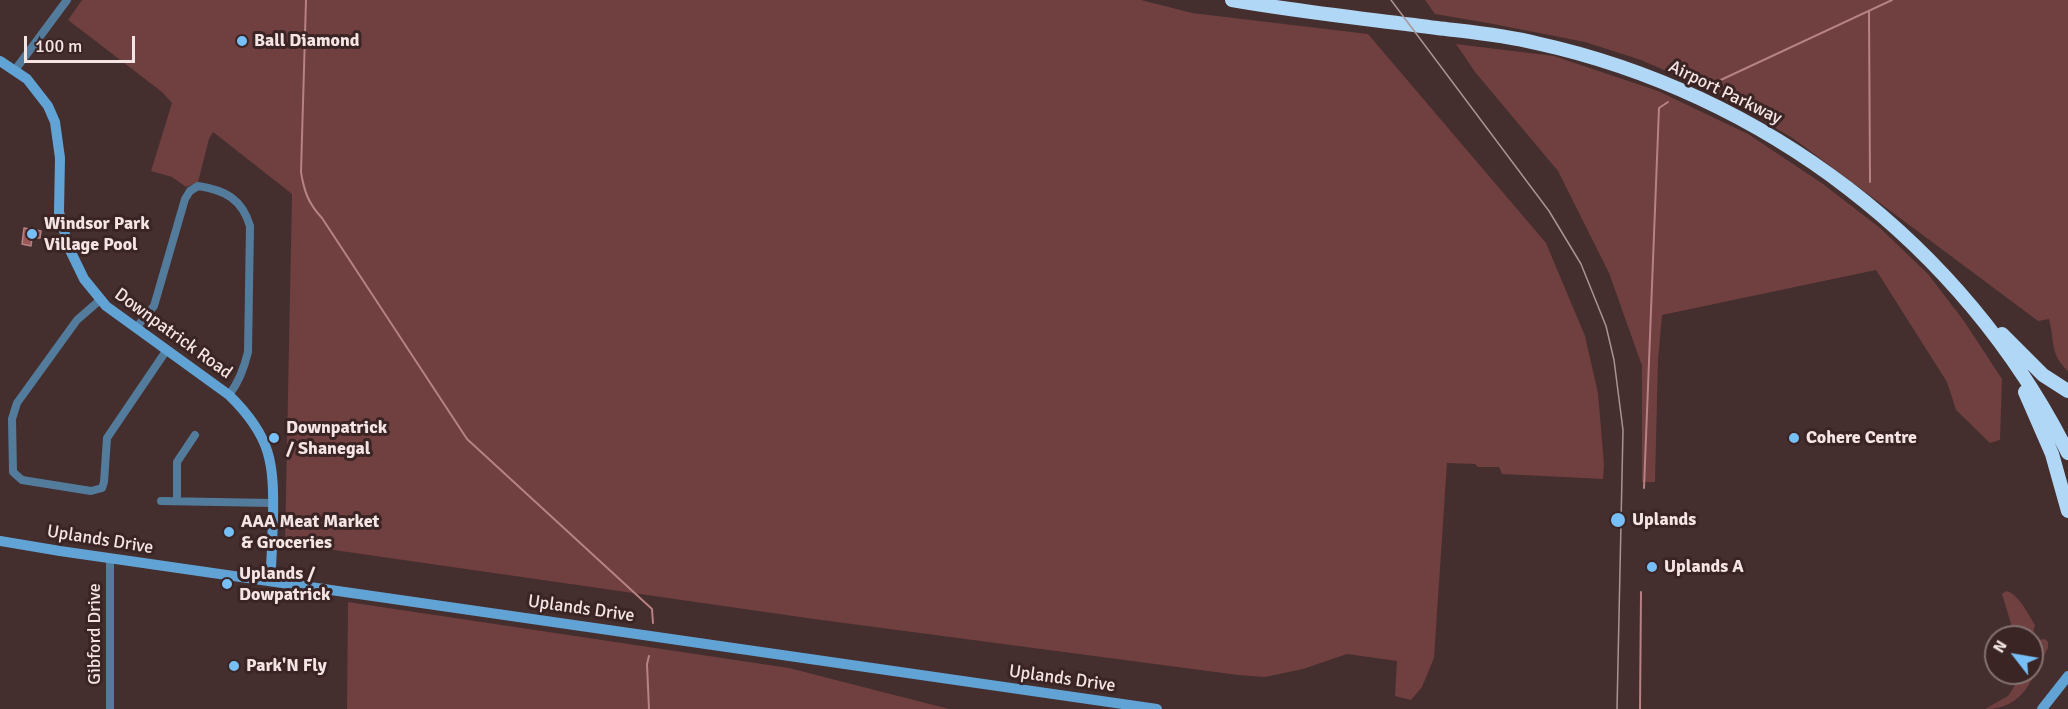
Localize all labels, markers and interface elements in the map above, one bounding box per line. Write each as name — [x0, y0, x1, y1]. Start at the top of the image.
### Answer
scale bar — [27, 24, 138, 62]
place label: Ball Diamond — [254, 30, 359, 52]
marker: Ball Diamond — [235, 34, 249, 48]
text: 100 m — [35, 35, 82, 57]
street label: Airport Parkway — [1665, 56, 1785, 130]
place label: Windsor Park Village Pool — [44, 213, 150, 256]
marker: Windsor Park Village Pool — [25, 227, 39, 241]
street label: Downpatrick Road — [110, 284, 236, 384]
place label: Downpatrick / Shanegal — [286, 417, 387, 460]
place label: Cohere Centre — [1806, 427, 1917, 449]
marker: Downpatrick / Shanegal — [267, 431, 281, 445]
marker: Cohere Centre — [1787, 431, 1801, 445]
place label: Uplands — [1632, 509, 1696, 531]
place label: AAA Meat Market & Groceries — [241, 511, 379, 554]
marker: Uplands — [1609, 511, 1627, 529]
street label: Uplands Drive — [45, 521, 155, 559]
marker: AAA Meat Market & Groceries — [222, 525, 236, 539]
place label: Uplands A — [1664, 556, 1744, 578]
marker: Uplands A — [1645, 560, 1659, 574]
place label: Uplands / Dowpatrick — [239, 563, 330, 606]
marker: Uplands / Dowpatrick — [220, 577, 234, 591]
street label: Gibford Drive — [84, 583, 106, 685]
street label: Uplands Drive — [526, 591, 636, 627]
north arrow — [1984, 625, 2044, 685]
text: N — [1989, 637, 2012, 657]
place label: Park'N Fly — [246, 655, 327, 677]
marker: Park'N Fly — [227, 659, 241, 673]
street label: Uplands Drive — [1007, 661, 1117, 697]

